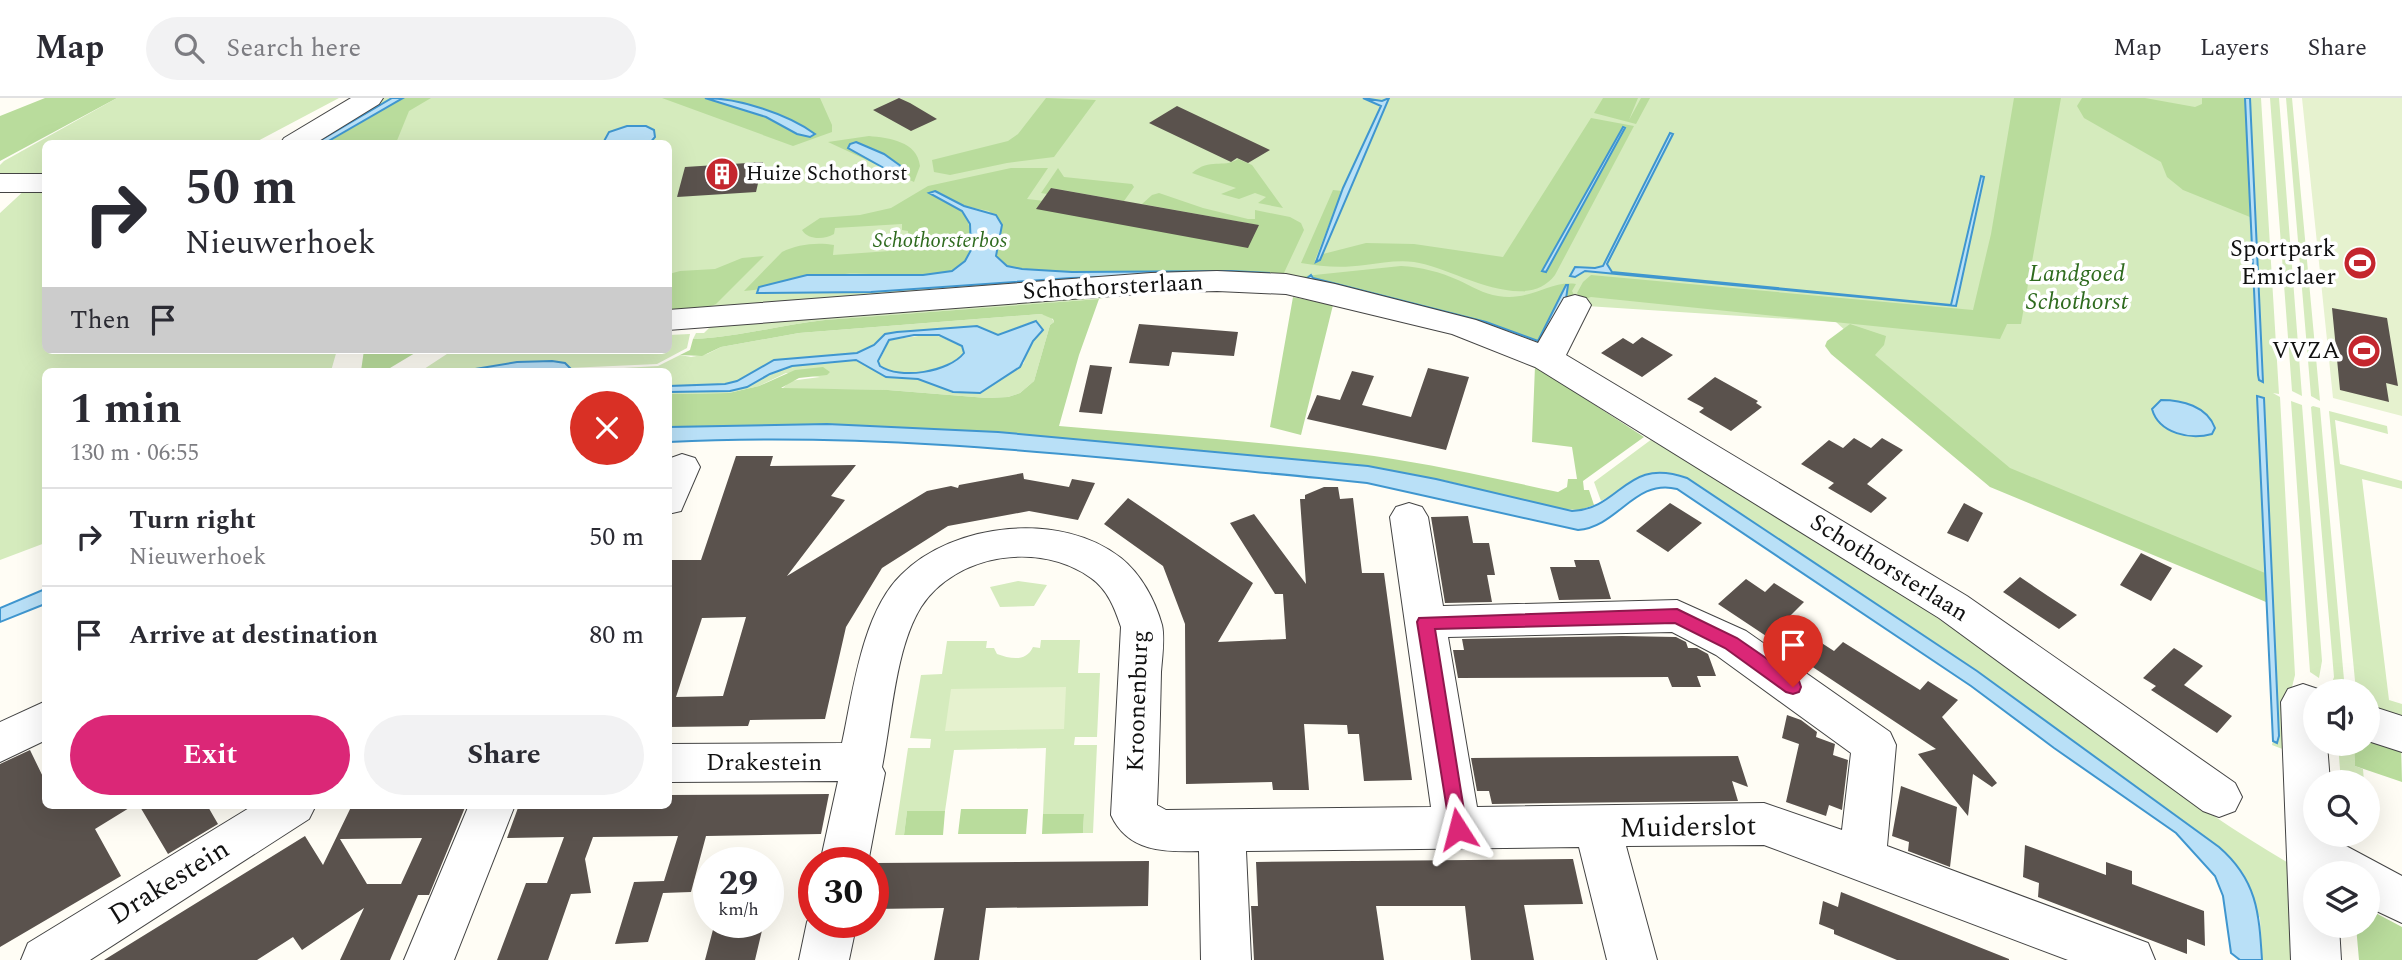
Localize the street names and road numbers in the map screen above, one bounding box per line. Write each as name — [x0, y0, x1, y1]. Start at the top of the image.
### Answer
street label: Schothorsterlaan — [1022, 264, 1204, 310]
street label: Schothorsterlaan — [1803, 505, 1975, 631]
street label: Kroonenburg — [1118, 630, 1158, 772]
street label: Drakestein — [706, 745, 822, 781]
street label: Muiderslot — [1619, 804, 1757, 850]
street label: Drakestein — [100, 828, 238, 936]

